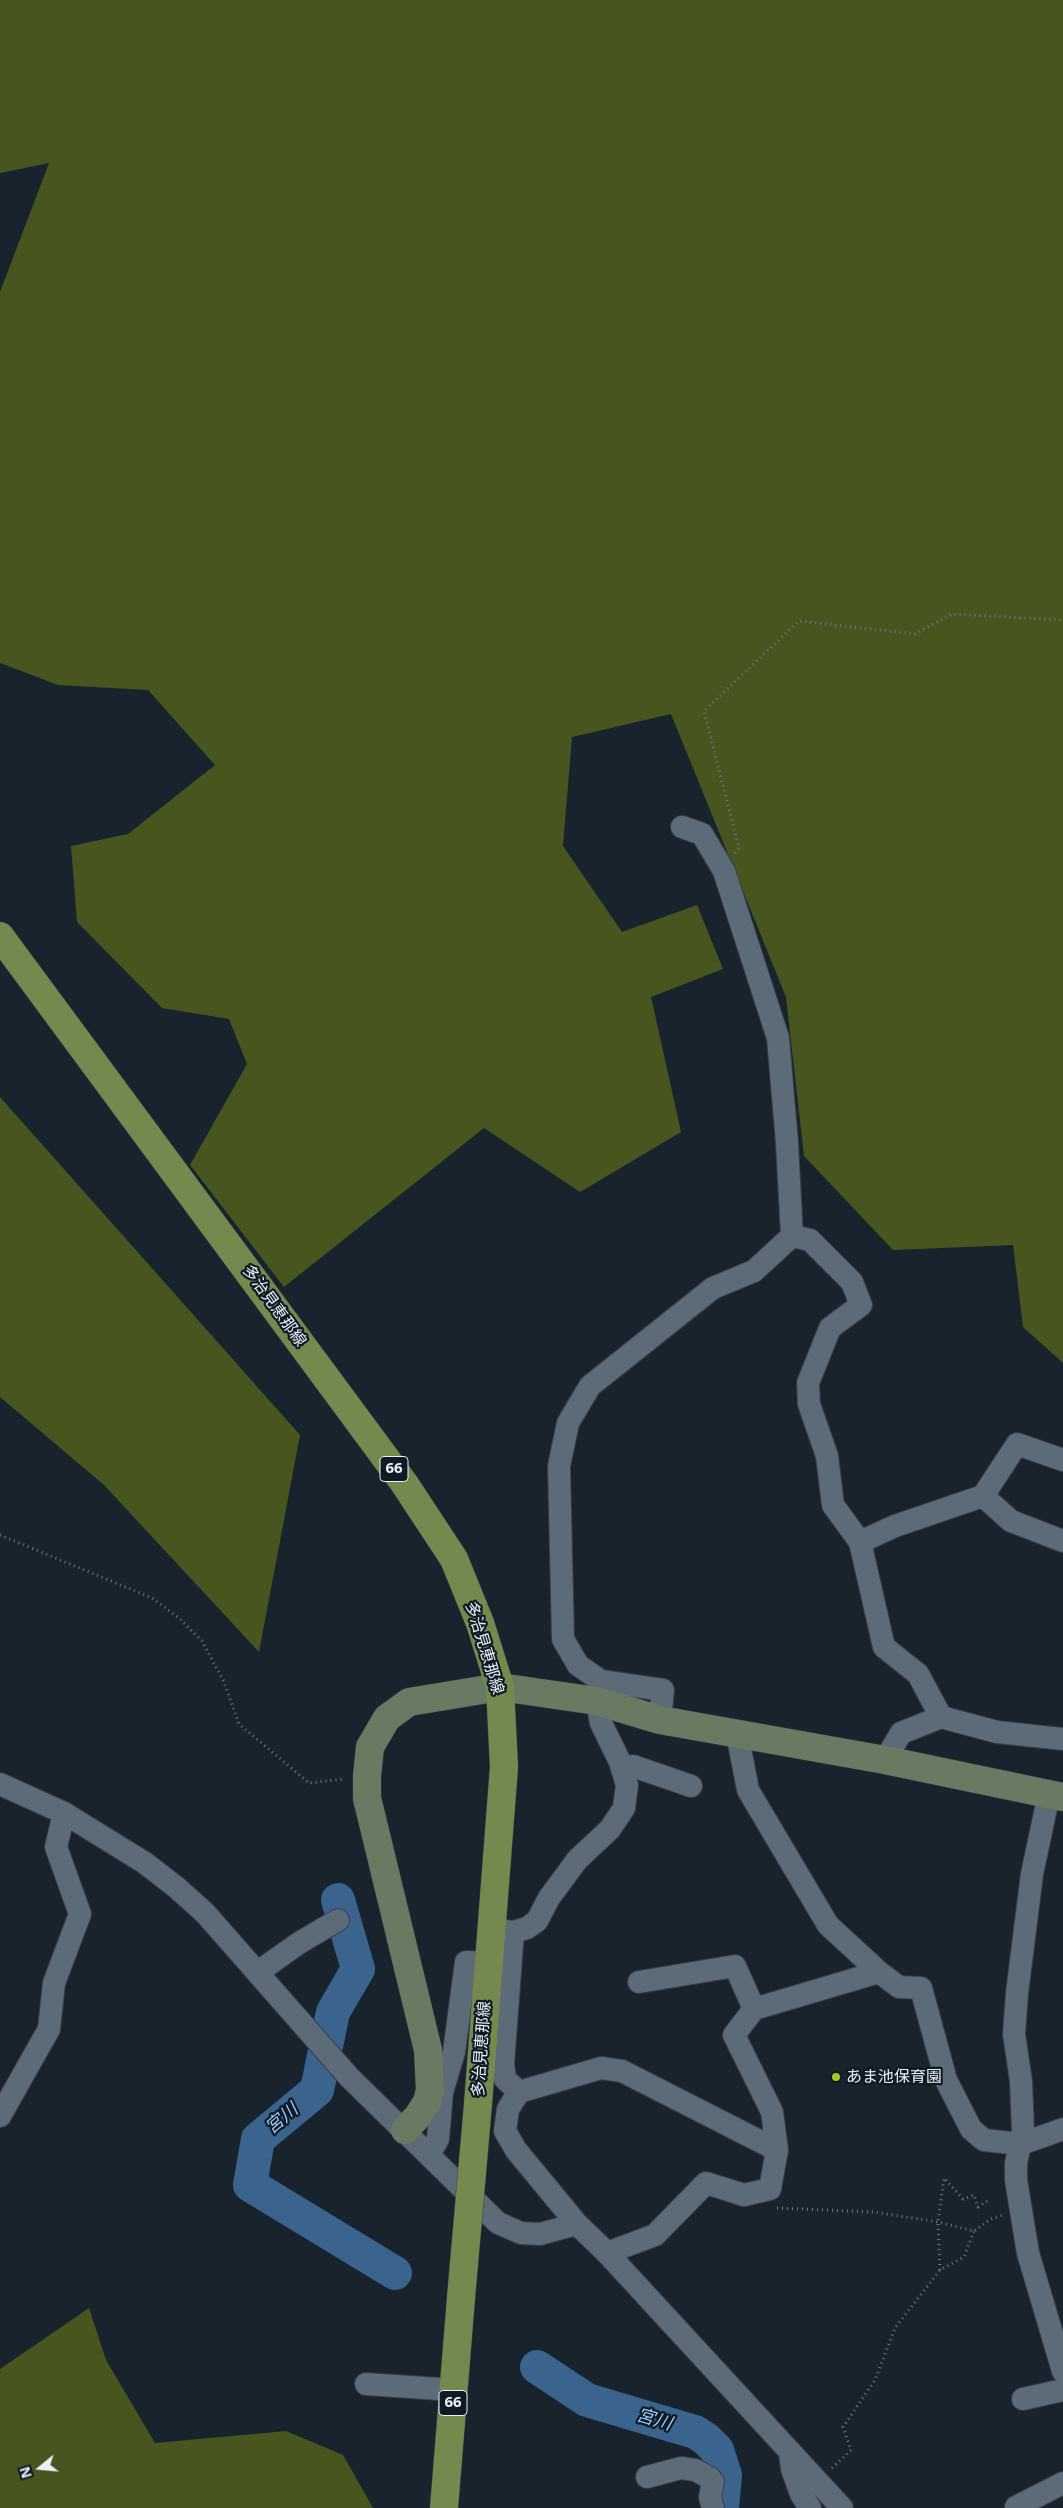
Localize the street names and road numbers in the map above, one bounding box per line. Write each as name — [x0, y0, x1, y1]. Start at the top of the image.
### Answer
street label: 多治見恵那線 — [238, 1262, 310, 1350]
road number: 66 — [380, 1456, 408, 1482]
street label: 多治見恵那線 — [461, 1599, 507, 1697]
street label: 多治見恵那線 — [469, 2000, 495, 2098]
road number: 66 — [439, 2390, 467, 2416]

